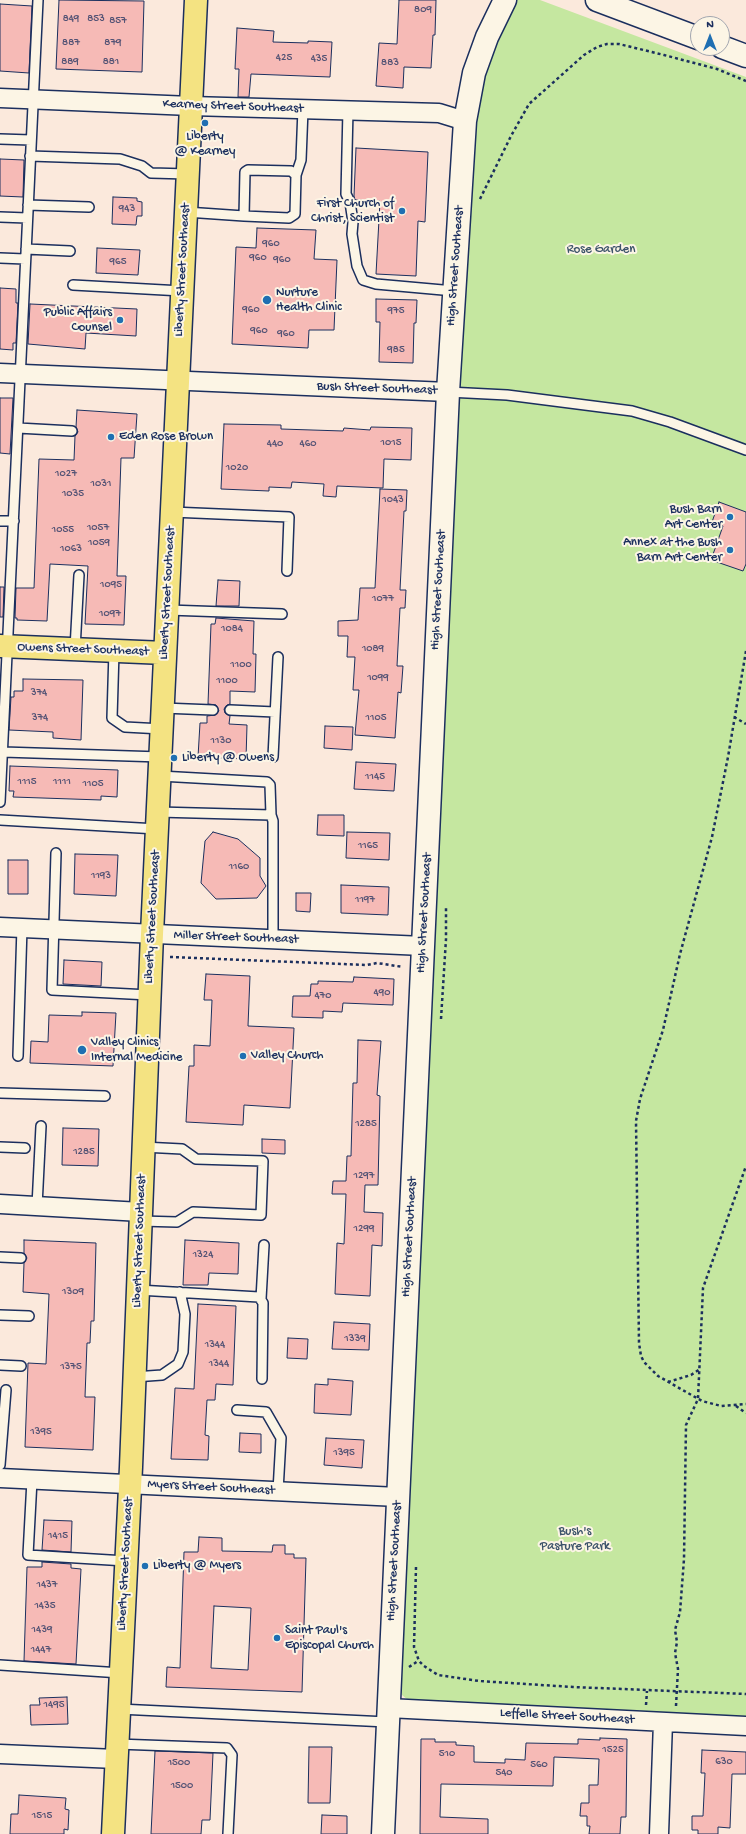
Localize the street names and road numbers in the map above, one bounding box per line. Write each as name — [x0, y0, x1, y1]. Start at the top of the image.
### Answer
street label: Kearney Street Southeast — [162, 97, 304, 117]
street label: Liberty Street Southeast — [172, 203, 194, 337]
street label: High Street Southeast — [444, 205, 468, 327]
street label: Bush Street Southeast — [317, 379, 437, 399]
street label: Liberty Street Southeast — [157, 526, 179, 660]
street label: High Street Southeast — [428, 529, 450, 651]
street label: Owens Street Southeast — [17, 640, 149, 660]
street label: Liberty Street Southeast — [142, 850, 164, 984]
street label: High Street Southeast — [414, 852, 436, 974]
street label: Miller Street Southeast — [173, 928, 299, 948]
street label: Liberty Street Southeast — [130, 1174, 150, 1308]
street label: High Street Southeast — [399, 1176, 421, 1298]
street label: Myers Street Southeast — [147, 1477, 275, 1499]
street label: Liberty Street Southeast — [115, 1497, 137, 1631]
street label: High Street Southeast — [384, 1500, 406, 1622]
street label: Leffelle Street Southeast — [499, 1706, 635, 1728]

